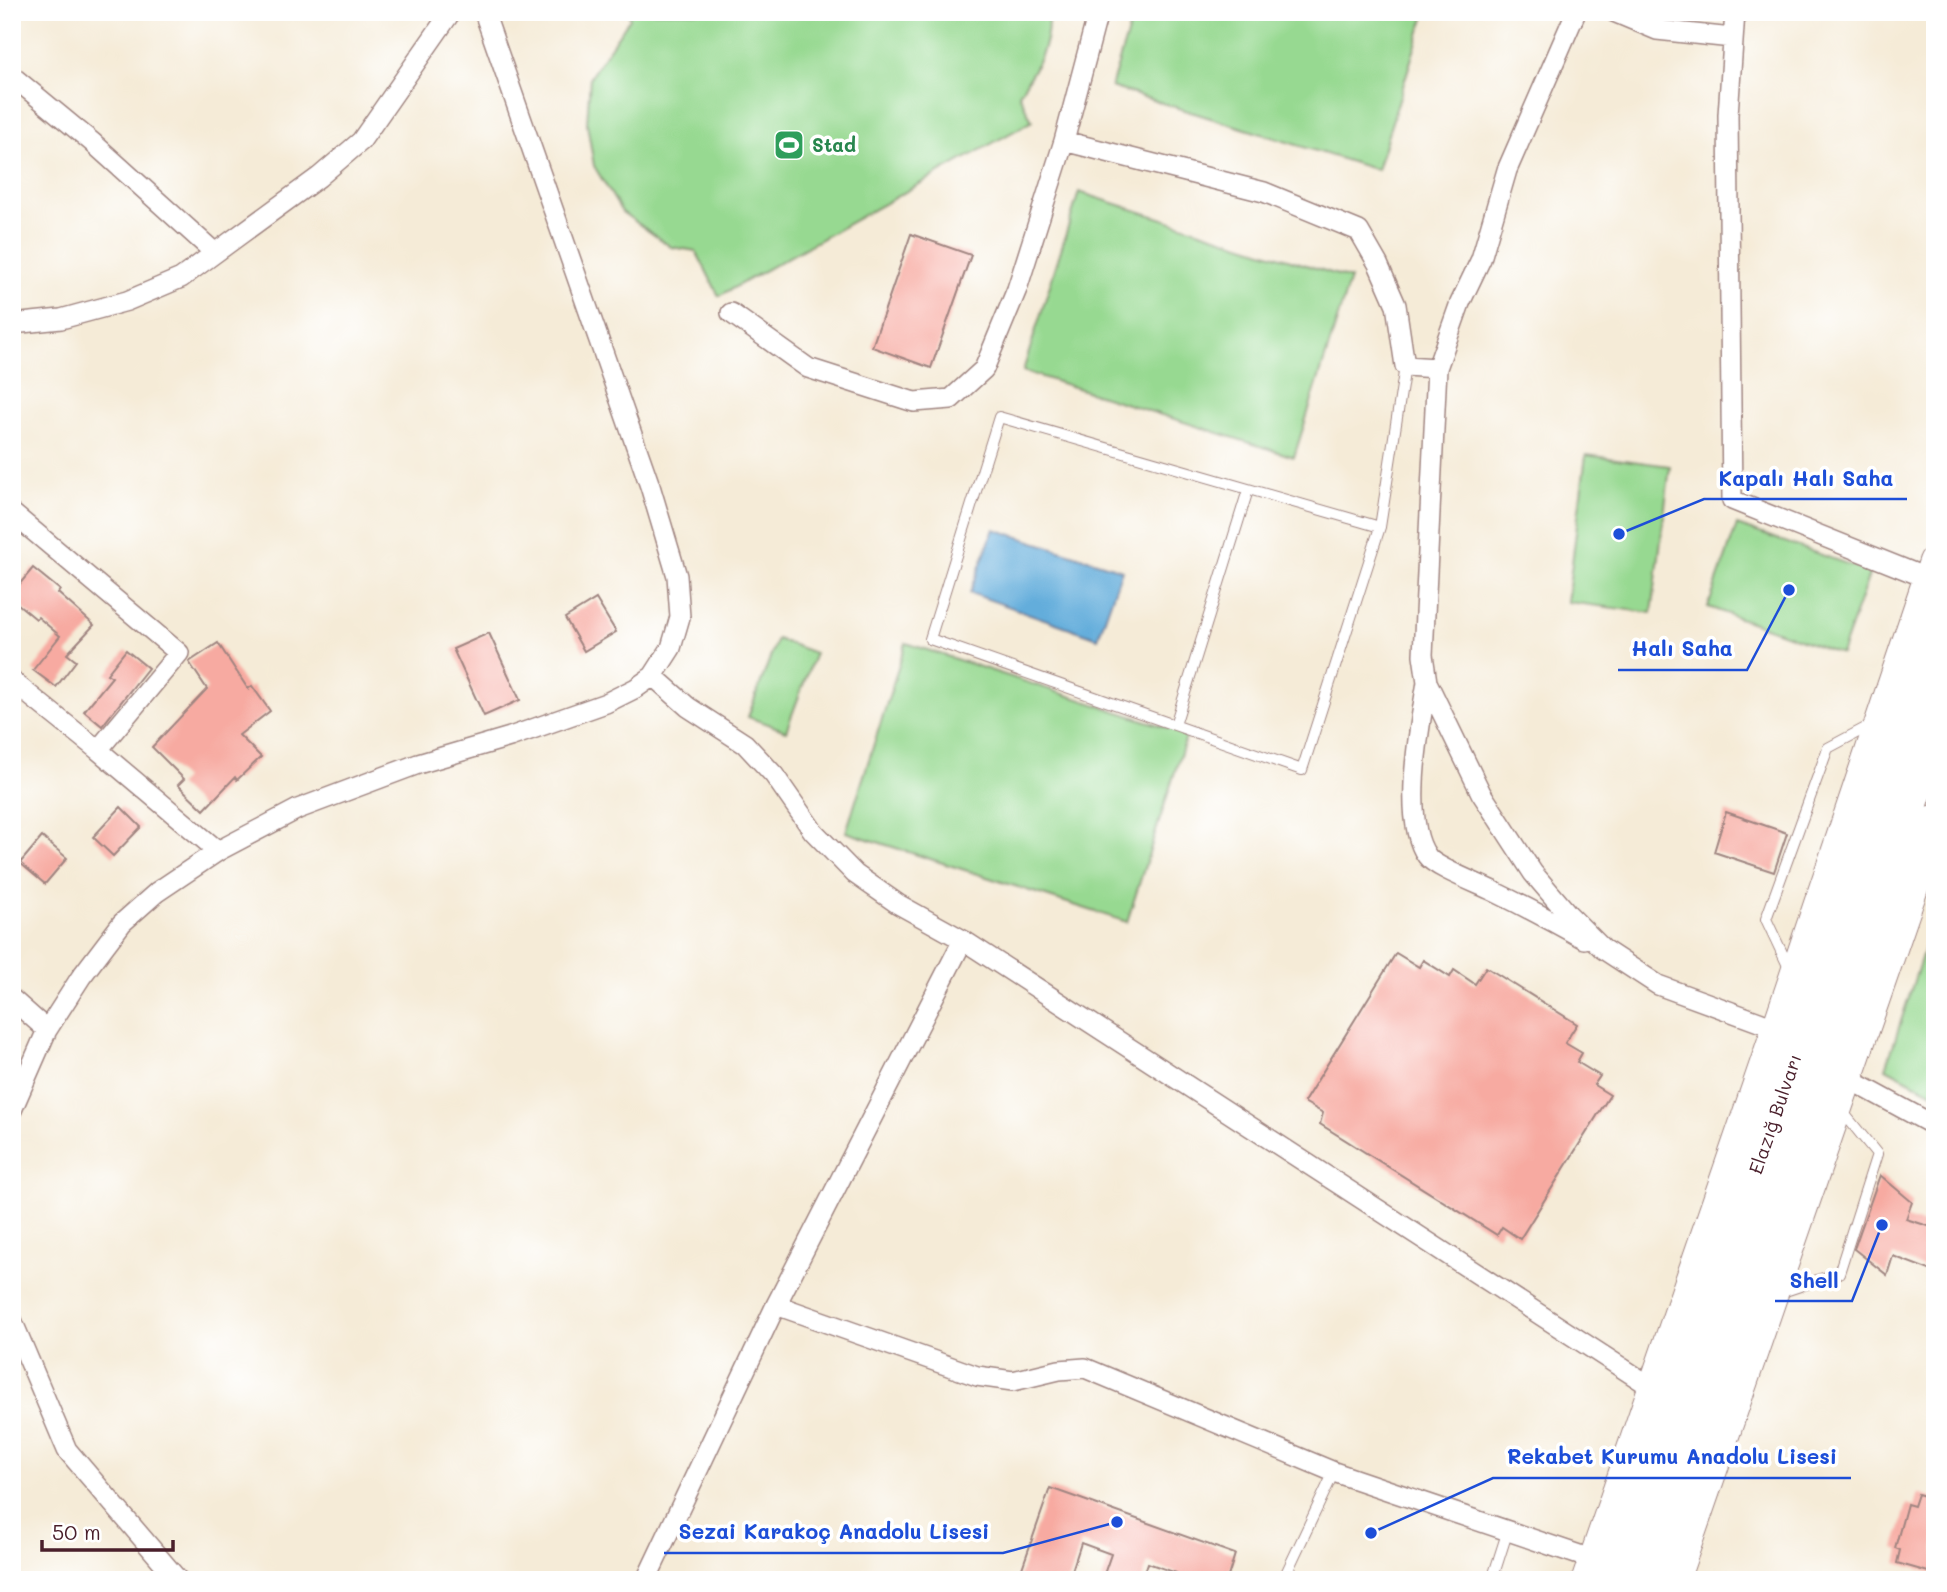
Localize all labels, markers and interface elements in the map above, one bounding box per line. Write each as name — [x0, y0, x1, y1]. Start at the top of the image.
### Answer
sports icon: Stad — [772, 128, 806, 162]
place label: Stad — [812, 132, 856, 157]
callout: Kapalı Halı Saha — [1704, 457, 1907, 499]
text: Kapalı Halı Saha — [1719, 464, 1894, 491]
callout: Halı Saha — [1618, 628, 1747, 670]
text: Halı Saha — [1631, 634, 1733, 661]
street label: Elazığ Bulvarı — [1742, 1050, 1807, 1177]
callout: Shell — [1775, 1259, 1852, 1301]
text: Shell — [1789, 1266, 1839, 1293]
callout: Rekabet Kurumu Anadolu Lisesi — [1493, 1436, 1851, 1478]
text: Rekabet Kurumu Anadolu Lisesi — [1507, 1442, 1837, 1469]
scale bar — [42, 1508, 173, 1552]
callout: Sezai Karakoç Anadolu Lisesi — [664, 1511, 1003, 1553]
text: Sezai Karakoç Anadolu Lisesi — [679, 1517, 989, 1544]
text: 50 m — [52, 1518, 101, 1545]

